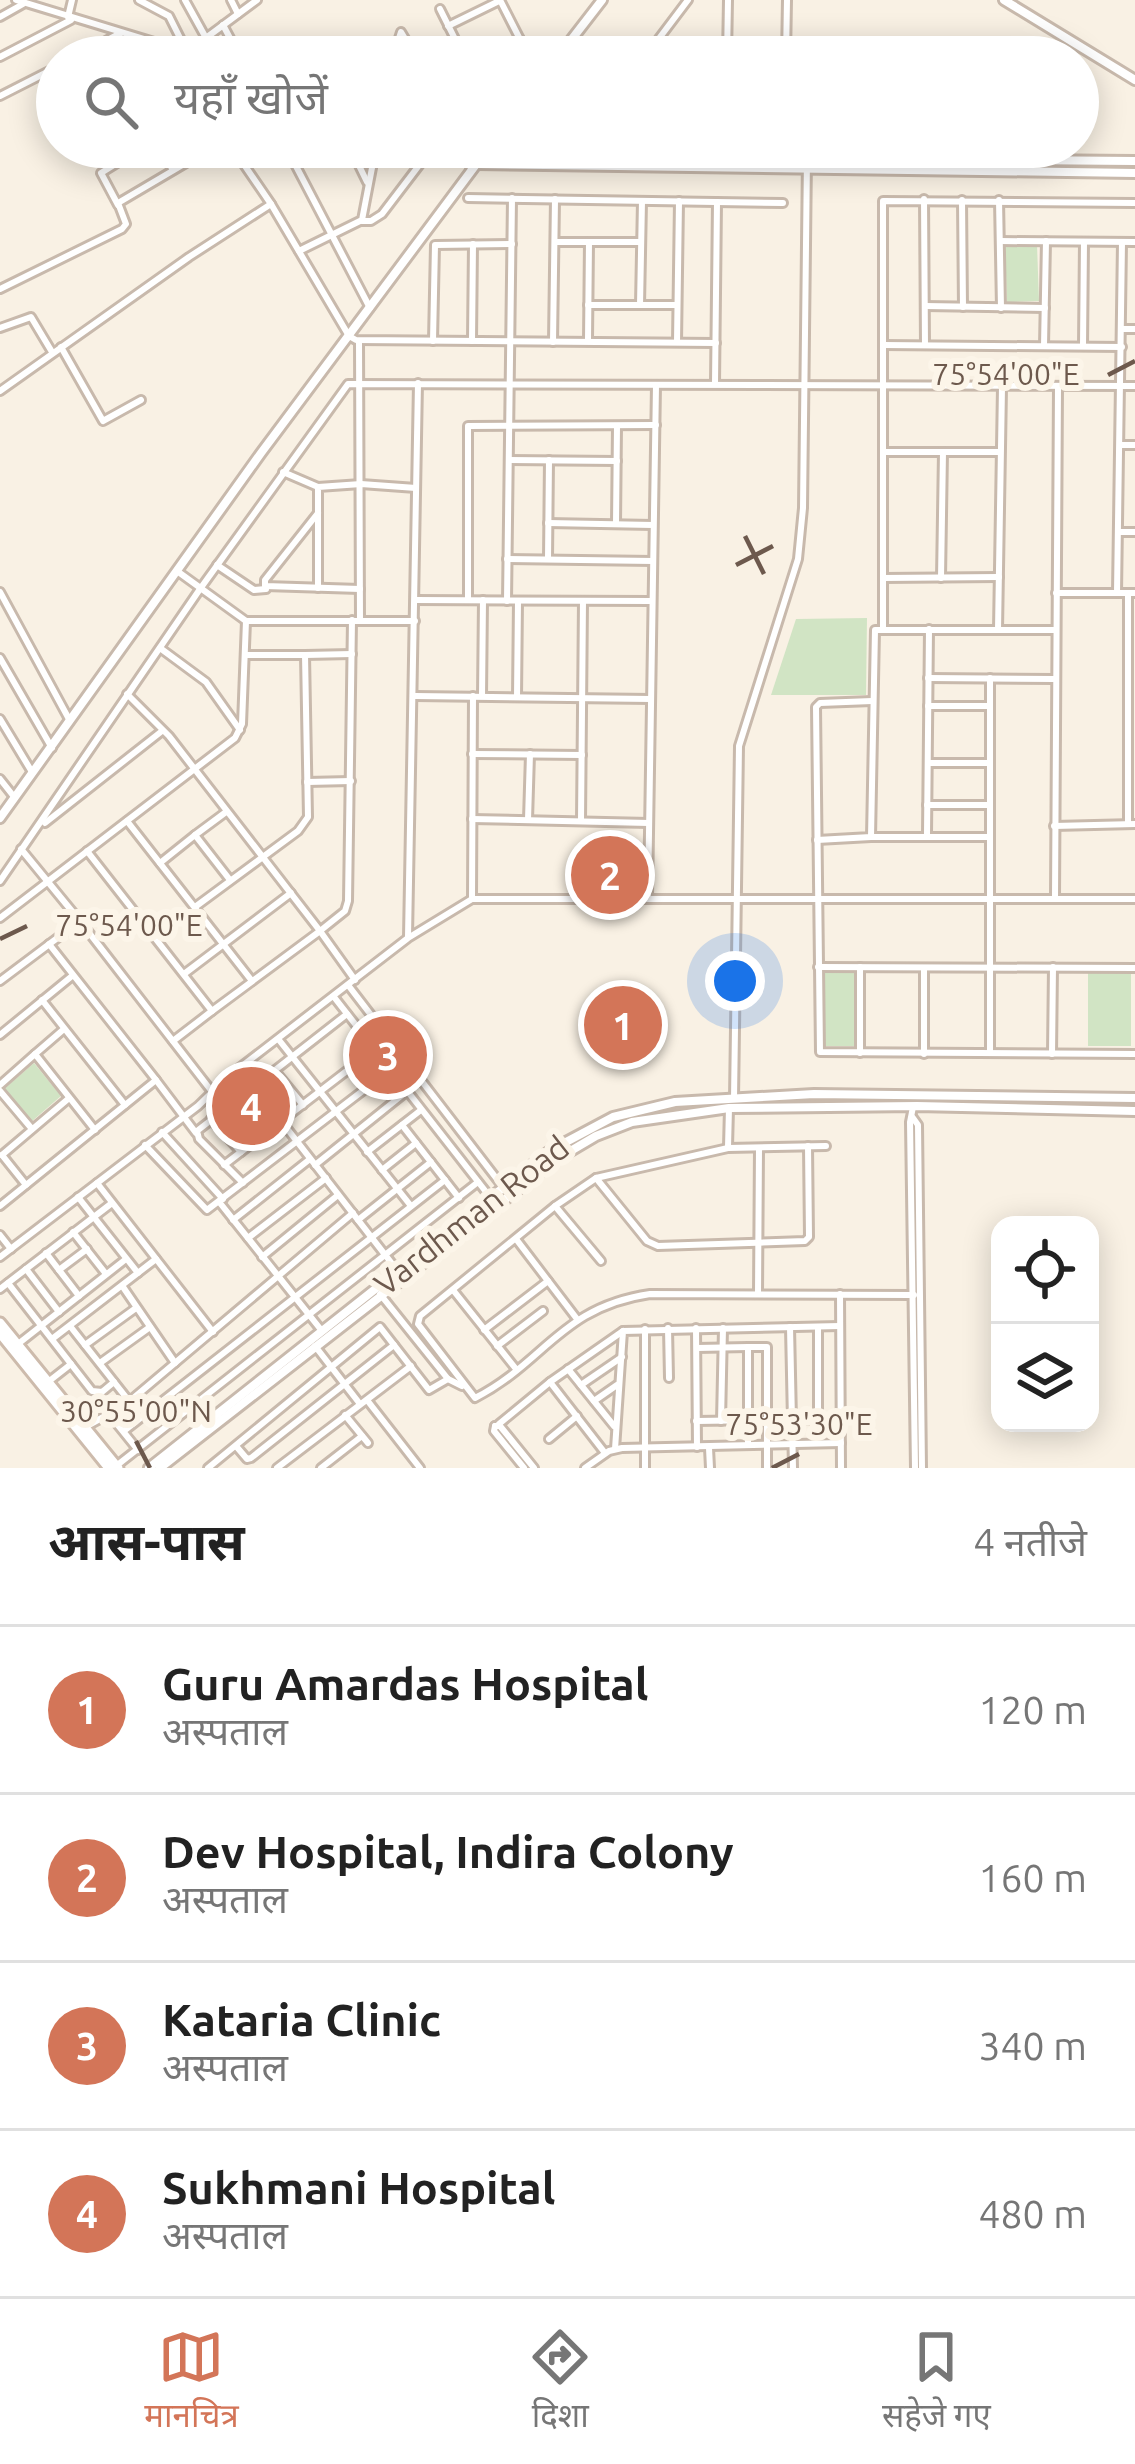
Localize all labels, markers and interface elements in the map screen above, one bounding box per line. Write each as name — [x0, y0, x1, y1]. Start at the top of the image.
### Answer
search box — [36, 36, 1099, 168]
icon: search — [78, 69, 144, 135]
text: यहाँ खोजें — [174, 72, 328, 123]
text: 75°54'00"E — [932, 357, 1080, 391]
pin: 2 — [571, 830, 649, 920]
text: 75°54'00"E — [55, 908, 203, 942]
your location — [705, 951, 765, 1011]
pin: 1 — [584, 980, 662, 1070]
pin: 3 — [349, 1010, 427, 1100]
pin: 4 — [212, 1061, 290, 1151]
street label: Vardhman Road — [367, 1128, 575, 1302]
map controls — [991, 1216, 1099, 1432]
button: locate — [991, 1216, 1099, 1324]
button: layers — [991, 1324, 1099, 1432]
text: 30°55'00"N — [60, 1394, 212, 1428]
text: 75°53'30"E — [725, 1407, 873, 1441]
text: आस-पास — [48, 1512, 245, 1570]
text: 4 नतीजे — [973, 1520, 1087, 1563]
text: Guru Amardas Hospital — [162, 1658, 648, 1709]
text: 1 — [76, 1688, 98, 1731]
text: 120 m — [978, 1688, 1087, 1731]
text: अस्पताल — [162, 1709, 288, 1752]
text: Dev Hospital, Indira Colony — [162, 1826, 734, 1877]
text: 2 — [76, 1856, 98, 1899]
text: 160 m — [978, 1856, 1087, 1899]
text: अस्पताल — [162, 1877, 288, 1920]
text: Kataria Clinic — [162, 1994, 441, 2045]
text: 3 — [76, 2024, 98, 2067]
text: 340 m — [978, 2024, 1087, 2067]
text: अस्पताल — [162, 2045, 288, 2088]
text: Sukhmani Hospital — [162, 2162, 555, 2213]
text: 4 — [76, 2192, 98, 2235]
text: 480 m — [978, 2192, 1087, 2235]
text: अस्पताल — [162, 2213, 288, 2256]
tab: मानचित्र — [144, 2324, 239, 2440]
tab: दिशा — [527, 2324, 593, 2440]
tab: सहेजे गए — [882, 2324, 991, 2440]

